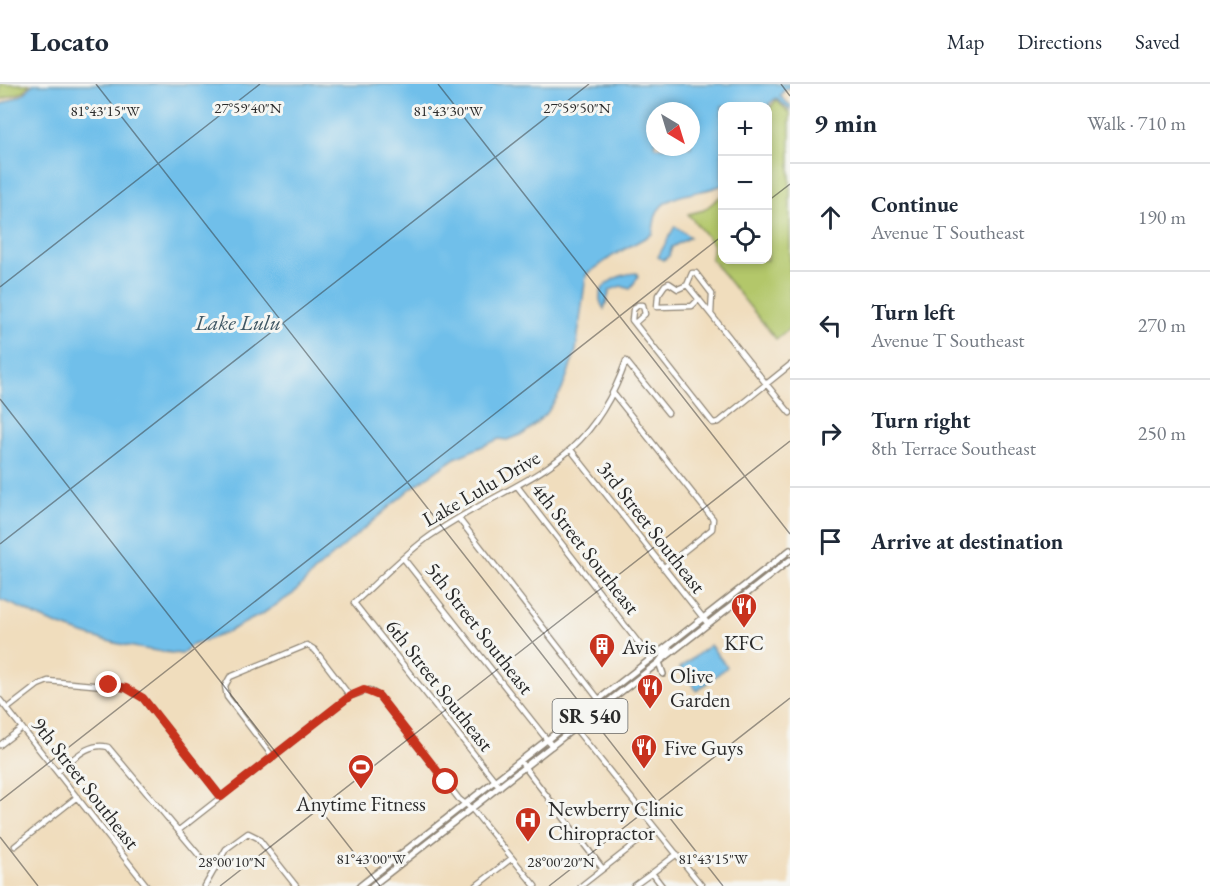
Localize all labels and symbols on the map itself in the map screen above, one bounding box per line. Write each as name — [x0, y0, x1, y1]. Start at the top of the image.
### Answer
text: 27°59'40"N — [214, 98, 282, 117]
text: 27°59'50"N — [543, 98, 611, 117]
text: 81°43'15"W — [70, 101, 140, 120]
text: 81°43'30"W — [413, 101, 483, 120]
north arrow — [646, 102, 700, 156]
water label: Lake Lulu — [194, 308, 281, 337]
street label: Lake Lulu Drive — [417, 443, 545, 533]
street label: 3rd Street Southeast — [592, 455, 712, 599]
street label: 4th Street Southeast — [526, 476, 646, 620]
street label: 5th Street Southeast — [420, 556, 540, 700]
restaurant icon: KFC — [729, 591, 759, 629]
street label: 6th Street Southeast — [380, 613, 500, 757]
place label: KFC — [724, 629, 764, 656]
building icon: Avis — [587, 631, 617, 669]
place label: Avis — [621, 633, 656, 660]
place label: Olive Garden — [670, 662, 731, 713]
route end — [95, 671, 121, 697]
restaurant icon: Olive Garden — [635, 672, 665, 710]
road number: SR 540 — [552, 699, 628, 733]
street label: 9th Street Southeast — [26, 711, 146, 855]
restaurant icon: Five Guys — [629, 732, 659, 770]
place label: Five Guys — [664, 734, 744, 761]
sports icon: Anytime Fitness — [346, 752, 376, 790]
route start — [432, 768, 458, 794]
place label: Anytime Fitness — [295, 790, 426, 817]
place label: Newberry Clinic Chiropractor — [548, 795, 684, 846]
hospital icon: Newberry Clinic Chiropractor — [513, 805, 543, 843]
text: 81°43'00"W — [336, 849, 406, 868]
text: 81°43'15"W — [678, 849, 748, 868]
text: 28°00'10"N — [198, 852, 266, 871]
text: 28°00'20"N — [527, 852, 595, 871]

